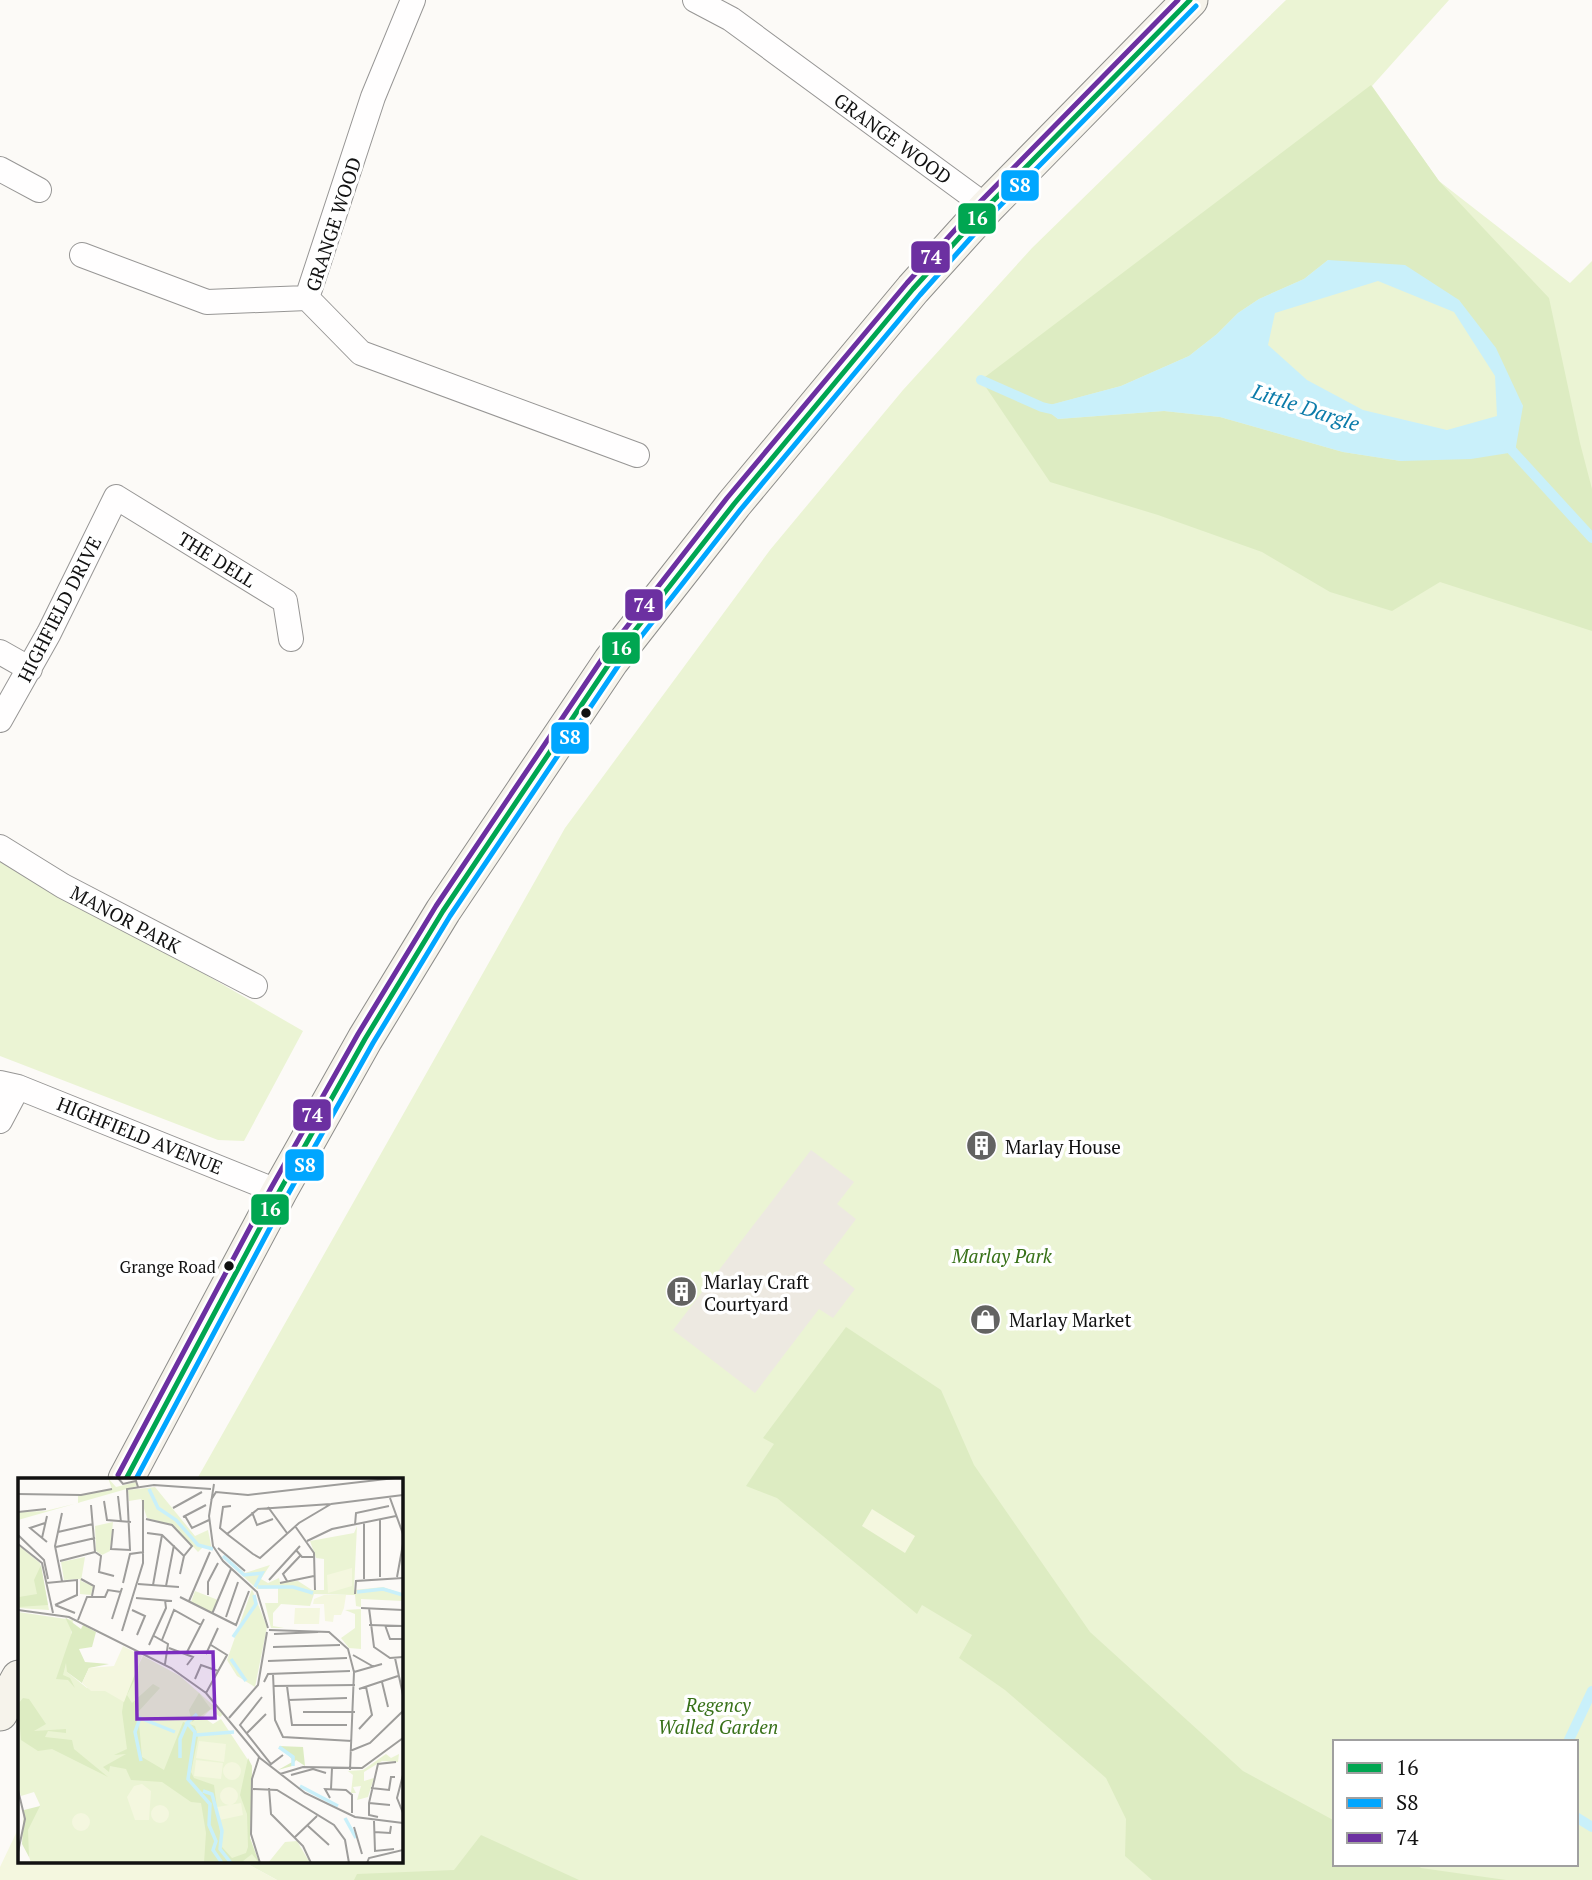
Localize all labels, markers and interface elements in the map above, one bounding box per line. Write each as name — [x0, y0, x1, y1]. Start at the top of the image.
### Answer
street label: GRANGE WOOD — [829, 87, 957, 189]
street label: GRANGE WOOD — [300, 154, 366, 294]
line badge: S8 — [1000, 169, 1040, 202]
text: S8 — [1009, 172, 1031, 197]
line badge: 16 — [957, 202, 997, 235]
text: 16 — [966, 205, 988, 230]
line badge: 74 — [910, 240, 951, 274]
text: 74 — [920, 244, 942, 269]
water label: Little Dargle — [1248, 376, 1364, 438]
street label: THE DELL — [174, 525, 261, 593]
street label: HIGHFIELD DRIVE — [11, 532, 107, 686]
line badge: 74 — [624, 588, 664, 622]
text: 74 — [633, 592, 655, 617]
line badge: 16 — [601, 631, 641, 665]
text: 16 — [610, 635, 632, 660]
unlabelled marker — [579, 706, 593, 720]
line badge: S8 — [550, 721, 590, 755]
text: S8 — [559, 724, 581, 749]
street label: MANOR PARK — [67, 879, 186, 959]
street label: HIGHFIELD AVENUE — [54, 1090, 226, 1180]
line badge: 74 — [292, 1098, 332, 1132]
text: 74 — [301, 1102, 323, 1127]
building icon: Marlay House — [965, 1129, 999, 1163]
place label: Marlay House — [1005, 1134, 1121, 1159]
line badge: S8 — [284, 1148, 325, 1182]
text: S8 — [294, 1152, 316, 1177]
line badge: 16 — [250, 1193, 290, 1226]
text: 16 — [259, 1196, 281, 1221]
park label: Marlay Park — [951, 1243, 1053, 1268]
place label: Grange Road — [120, 1255, 217, 1278]
marker: Grange Road — [222, 1259, 236, 1273]
place label: Marlay Craft Courtyard — [704, 1269, 809, 1316]
building icon: Marlay Craft Courtyard — [664, 1275, 698, 1309]
shop icon: Marlay Market — [969, 1302, 1003, 1336]
place label: Marlay Market — [1009, 1307, 1131, 1332]
inset map — [18, 1478, 402, 1862]
park label: Regency Walled Garden — [658, 1692, 778, 1739]
legend — [1333, 1740, 1578, 1866]
text: 16 — [1396, 1753, 1418, 1781]
text: S8 — [1396, 1788, 1418, 1816]
text: 74 — [1396, 1823, 1419, 1851]

